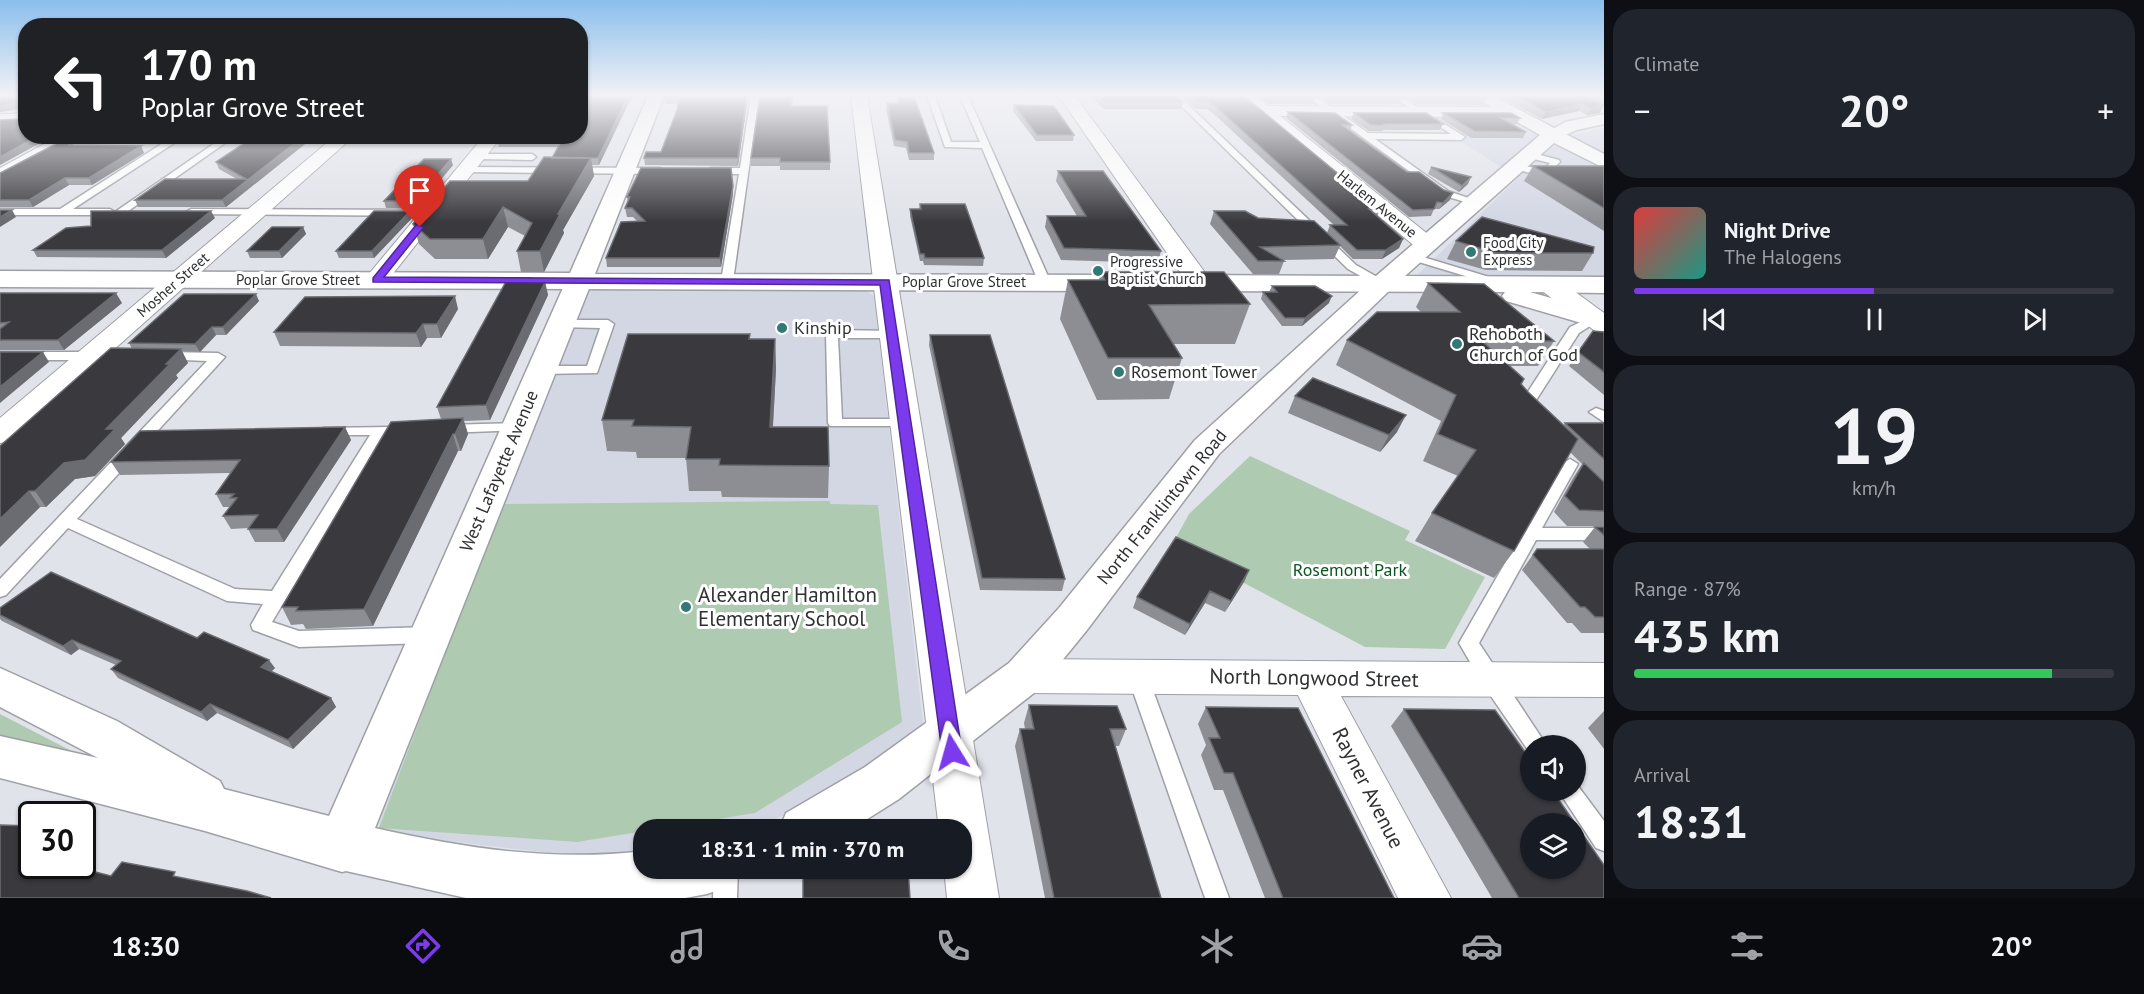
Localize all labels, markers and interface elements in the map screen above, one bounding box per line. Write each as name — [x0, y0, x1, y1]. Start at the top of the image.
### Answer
text: 170 m — [141, 37, 257, 92]
icon: left — [42, 42, 120, 120]
text: Climate — [1634, 51, 1700, 77]
text: 20° — [1839, 81, 1909, 139]
text: − — [1634, 89, 1651, 132]
text: + — [2097, 89, 2114, 132]
text: Poplar Grove Street — [141, 90, 364, 124]
pin — [394, 165, 445, 227]
street label: Harlem Avenue — [1334, 166, 1421, 242]
icon: arrive — [403, 174, 436, 207]
text: Night Drive — [1724, 216, 1831, 244]
place label: Food City Express — [1483, 233, 1544, 269]
text: The Halogens — [1724, 244, 1842, 270]
marker: Food City Express — [1464, 245, 1478, 259]
street label: Mosher Street — [133, 248, 213, 321]
place label: Progressive Baptist Church — [1110, 252, 1204, 288]
marker: Progressive Baptist Church — [1091, 264, 1105, 278]
street label: Poplar Grove Street — [236, 270, 360, 289]
street label: Poplar Grove Street — [902, 272, 1026, 291]
icon: previous — [1698, 303, 1731, 336]
icon: pause — [1858, 303, 1891, 336]
icon: next — [2018, 303, 2051, 336]
place label: Kinship — [794, 316, 852, 339]
marker: Kinship — [775, 321, 789, 335]
place label: Rehoboth Church of God — [1469, 322, 1578, 366]
marker: Rehoboth Church of God — [1450, 337, 1464, 351]
place label: Rosemont Tower — [1131, 360, 1257, 383]
marker: Rosemont Tower — [1112, 365, 1126, 379]
text: 19 — [1830, 385, 1918, 486]
street label: West Lafayette Avenue — [454, 387, 543, 555]
street label: North Franklintown Road — [1092, 424, 1231, 589]
text: km/h — [1852, 475, 1896, 501]
park label: Rosemont Park — [1293, 558, 1408, 581]
text: Range · 87% — [1634, 576, 1741, 602]
place label: Alexander Hamilton Elementary School — [698, 581, 877, 632]
marker: Alexander Hamilton Elementary School — [679, 600, 693, 614]
text: 435 km — [1634, 606, 1780, 664]
street label: North Longwood Street — [1209, 662, 1419, 693]
position arrow — [920, 720, 984, 784]
street label: Rayner Avenue — [1326, 723, 1411, 853]
map controls — [1520, 735, 1586, 879]
button: sound — [1520, 735, 1586, 801]
text: Arrival — [1634, 762, 1690, 788]
text: 18:31 — [1634, 792, 1748, 850]
speed limit sign: 30 — [18, 801, 96, 879]
button: layers — [1520, 813, 1586, 879]
text: 18:31 · 1 min · 370 m — [701, 835, 904, 863]
icon: directions — [402, 925, 444, 967]
icon: music — [667, 925, 709, 967]
icon: phone — [932, 925, 974, 967]
icon: climate — [1196, 925, 1238, 967]
icon: car — [1461, 925, 1503, 967]
icon: filters — [1726, 925, 1768, 967]
text: 18:30 — [111, 929, 180, 963]
text: 20° — [1990, 929, 2033, 963]

